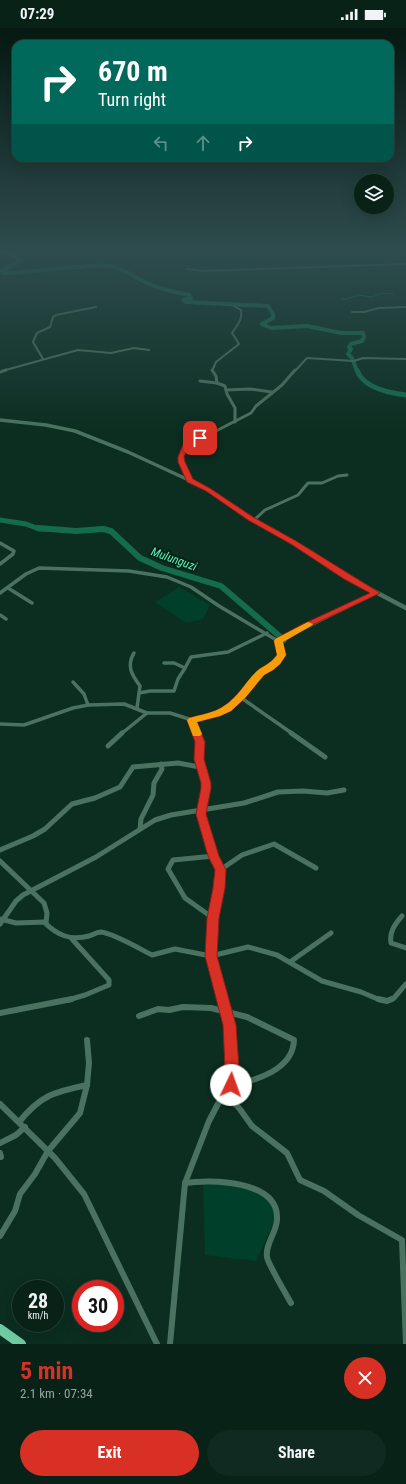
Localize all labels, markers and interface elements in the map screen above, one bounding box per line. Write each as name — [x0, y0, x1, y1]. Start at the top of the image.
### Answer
text: 07:29 — [20, 5, 54, 23]
text: 670 m — [98, 55, 168, 88]
icon: right — [32, 56, 84, 108]
text: Turn right — [98, 89, 166, 110]
icon: left — [150, 132, 172, 154]
icon: ahead — [192, 132, 214, 154]
icon: right — [234, 132, 256, 154]
map controls — [354, 174, 394, 214]
button: layers — [354, 174, 394, 214]
pin — [183, 421, 217, 455]
icon: arrive — [189, 427, 211, 449]
water label: Mulunguzi — [149, 544, 199, 574]
position arrow — [210, 1064, 252, 1106]
speed limit sign: 30 — [72, 1280, 124, 1332]
text: 28 — [28, 1289, 48, 1313]
text: km/h — [28, 1310, 48, 1321]
text: 5 min — [20, 1357, 73, 1385]
button: close — [344, 1357, 386, 1399]
text: 2.1 km · 07:34 — [20, 1386, 93, 1401]
button: Exit — [20, 1430, 199, 1476]
button: Share — [207, 1430, 386, 1476]

